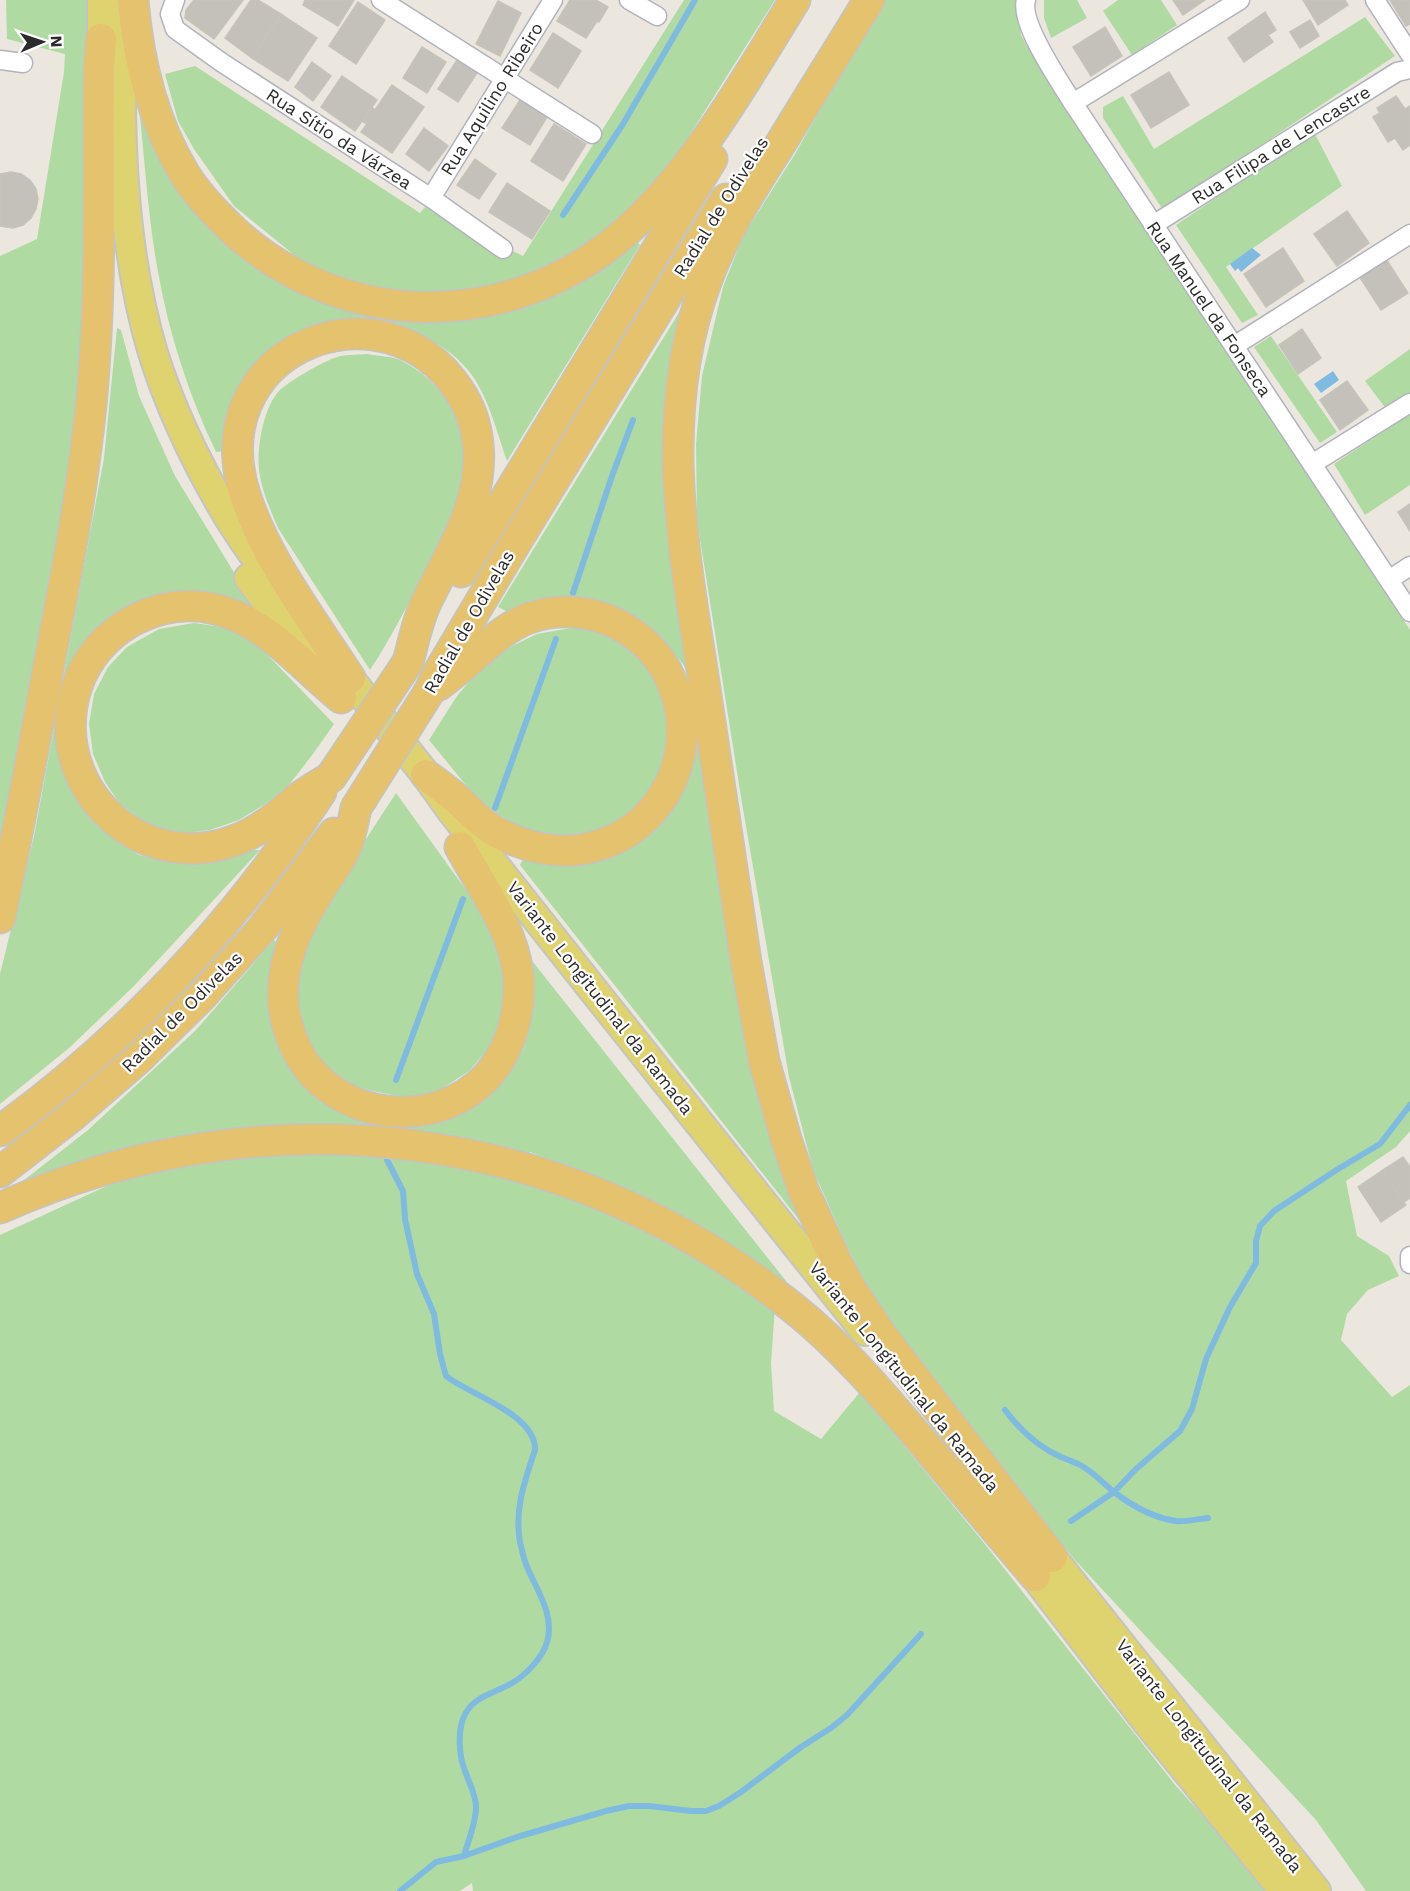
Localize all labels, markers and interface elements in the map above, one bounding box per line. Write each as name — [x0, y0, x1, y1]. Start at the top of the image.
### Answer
north arrow — [12, 12, 72, 72]
street label: Rua Aquilino Ribeiro — [436, 18, 547, 179]
text: N — [47, 35, 66, 48]
street label: Rua Filipa de Lencastre — [1188, 81, 1374, 208]
street label: Rua Sítio da Várzea — [263, 84, 416, 193]
street label: Radial de Odivelas — [669, 133, 772, 281]
street label: Rua Manuel da Fonseca — [1143, 217, 1276, 400]
street label: Radial de Odivelas — [419, 546, 518, 697]
street label: Variante Longitudinal da Ramada — [503, 877, 698, 1119]
street label: Radial de Odivelas — [117, 947, 246, 1076]
street label: Variante Longitudinal da Ramada — [805, 1257, 1004, 1496]
street label: Variante Longitudinal da Ramada — [1112, 1635, 1307, 1877]

